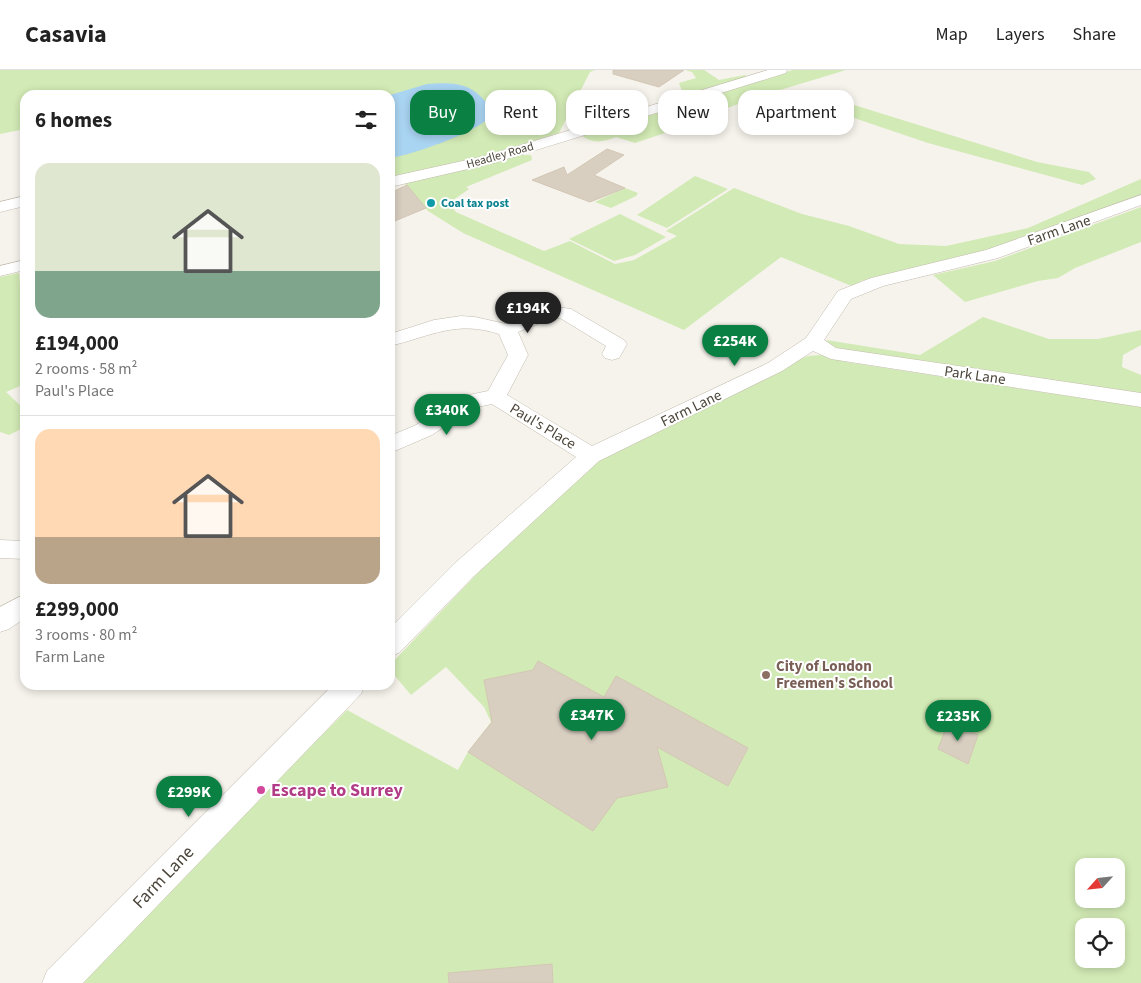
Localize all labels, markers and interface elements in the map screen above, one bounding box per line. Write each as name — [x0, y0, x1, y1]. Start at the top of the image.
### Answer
text: Casavia — [25, 17, 107, 52]
text: Map — [936, 22, 968, 47]
text: Layers — [996, 22, 1045, 47]
text: Share — [1073, 22, 1116, 47]
chip: Buy — [410, 90, 475, 135]
chip: Rent — [485, 90, 556, 135]
chip: Filters — [566, 90, 648, 135]
chip: New — [658, 90, 728, 135]
chip: Apartment — [738, 90, 854, 135]
text: 6 homes — [35, 105, 112, 135]
icon: filters — [352, 106, 380, 134]
street label: Headley Road — [465, 138, 536, 173]
place label: Coal tax post — [441, 195, 509, 212]
icon: home — [163, 196, 253, 286]
marker: Coal tax post — [425, 197, 437, 209]
street label: Farm Lane — [1025, 210, 1094, 251]
pin: £194K — [493, 292, 563, 334]
text: £194K — [506, 297, 550, 319]
pin: £254K — [700, 324, 770, 367]
text: £194,000 — [35, 328, 119, 358]
text: £254K — [713, 330, 757, 352]
text: 2 rooms · 58 m² — [35, 358, 137, 380]
street label: Park Lane — [943, 361, 1007, 390]
text: Paul's Place — [35, 380, 114, 402]
street label: Farm Lane — [657, 385, 725, 432]
pin: £340K — [412, 394, 482, 436]
street label: Paul's Place — [506, 398, 580, 454]
text: £340K — [425, 399, 469, 421]
icon: home — [163, 461, 253, 551]
text: £299,000 — [35, 594, 119, 624]
text: 3 rooms · 80 m² — [35, 624, 137, 646]
text: Farm Lane — [35, 646, 105, 668]
place label: City of London Freemen's School — [776, 656, 894, 694]
marker: City of London Freemen's School — [760, 669, 772, 681]
pin: £347K — [557, 698, 627, 741]
pin: £235K — [923, 700, 993, 742]
text: £347K — [570, 704, 614, 726]
text: £235K — [936, 705, 980, 727]
pin: £299K — [154, 776, 224, 818]
place label: Escape to Surrey — [271, 778, 404, 803]
text: £299K — [167, 781, 211, 803]
marker: Escape to Surrey — [255, 784, 267, 796]
street label: Farm Lane — [127, 840, 200, 914]
north arrow — [1075, 858, 1125, 908]
map controls — [1075, 858, 1125, 968]
button: locate — [1075, 918, 1125, 968]

